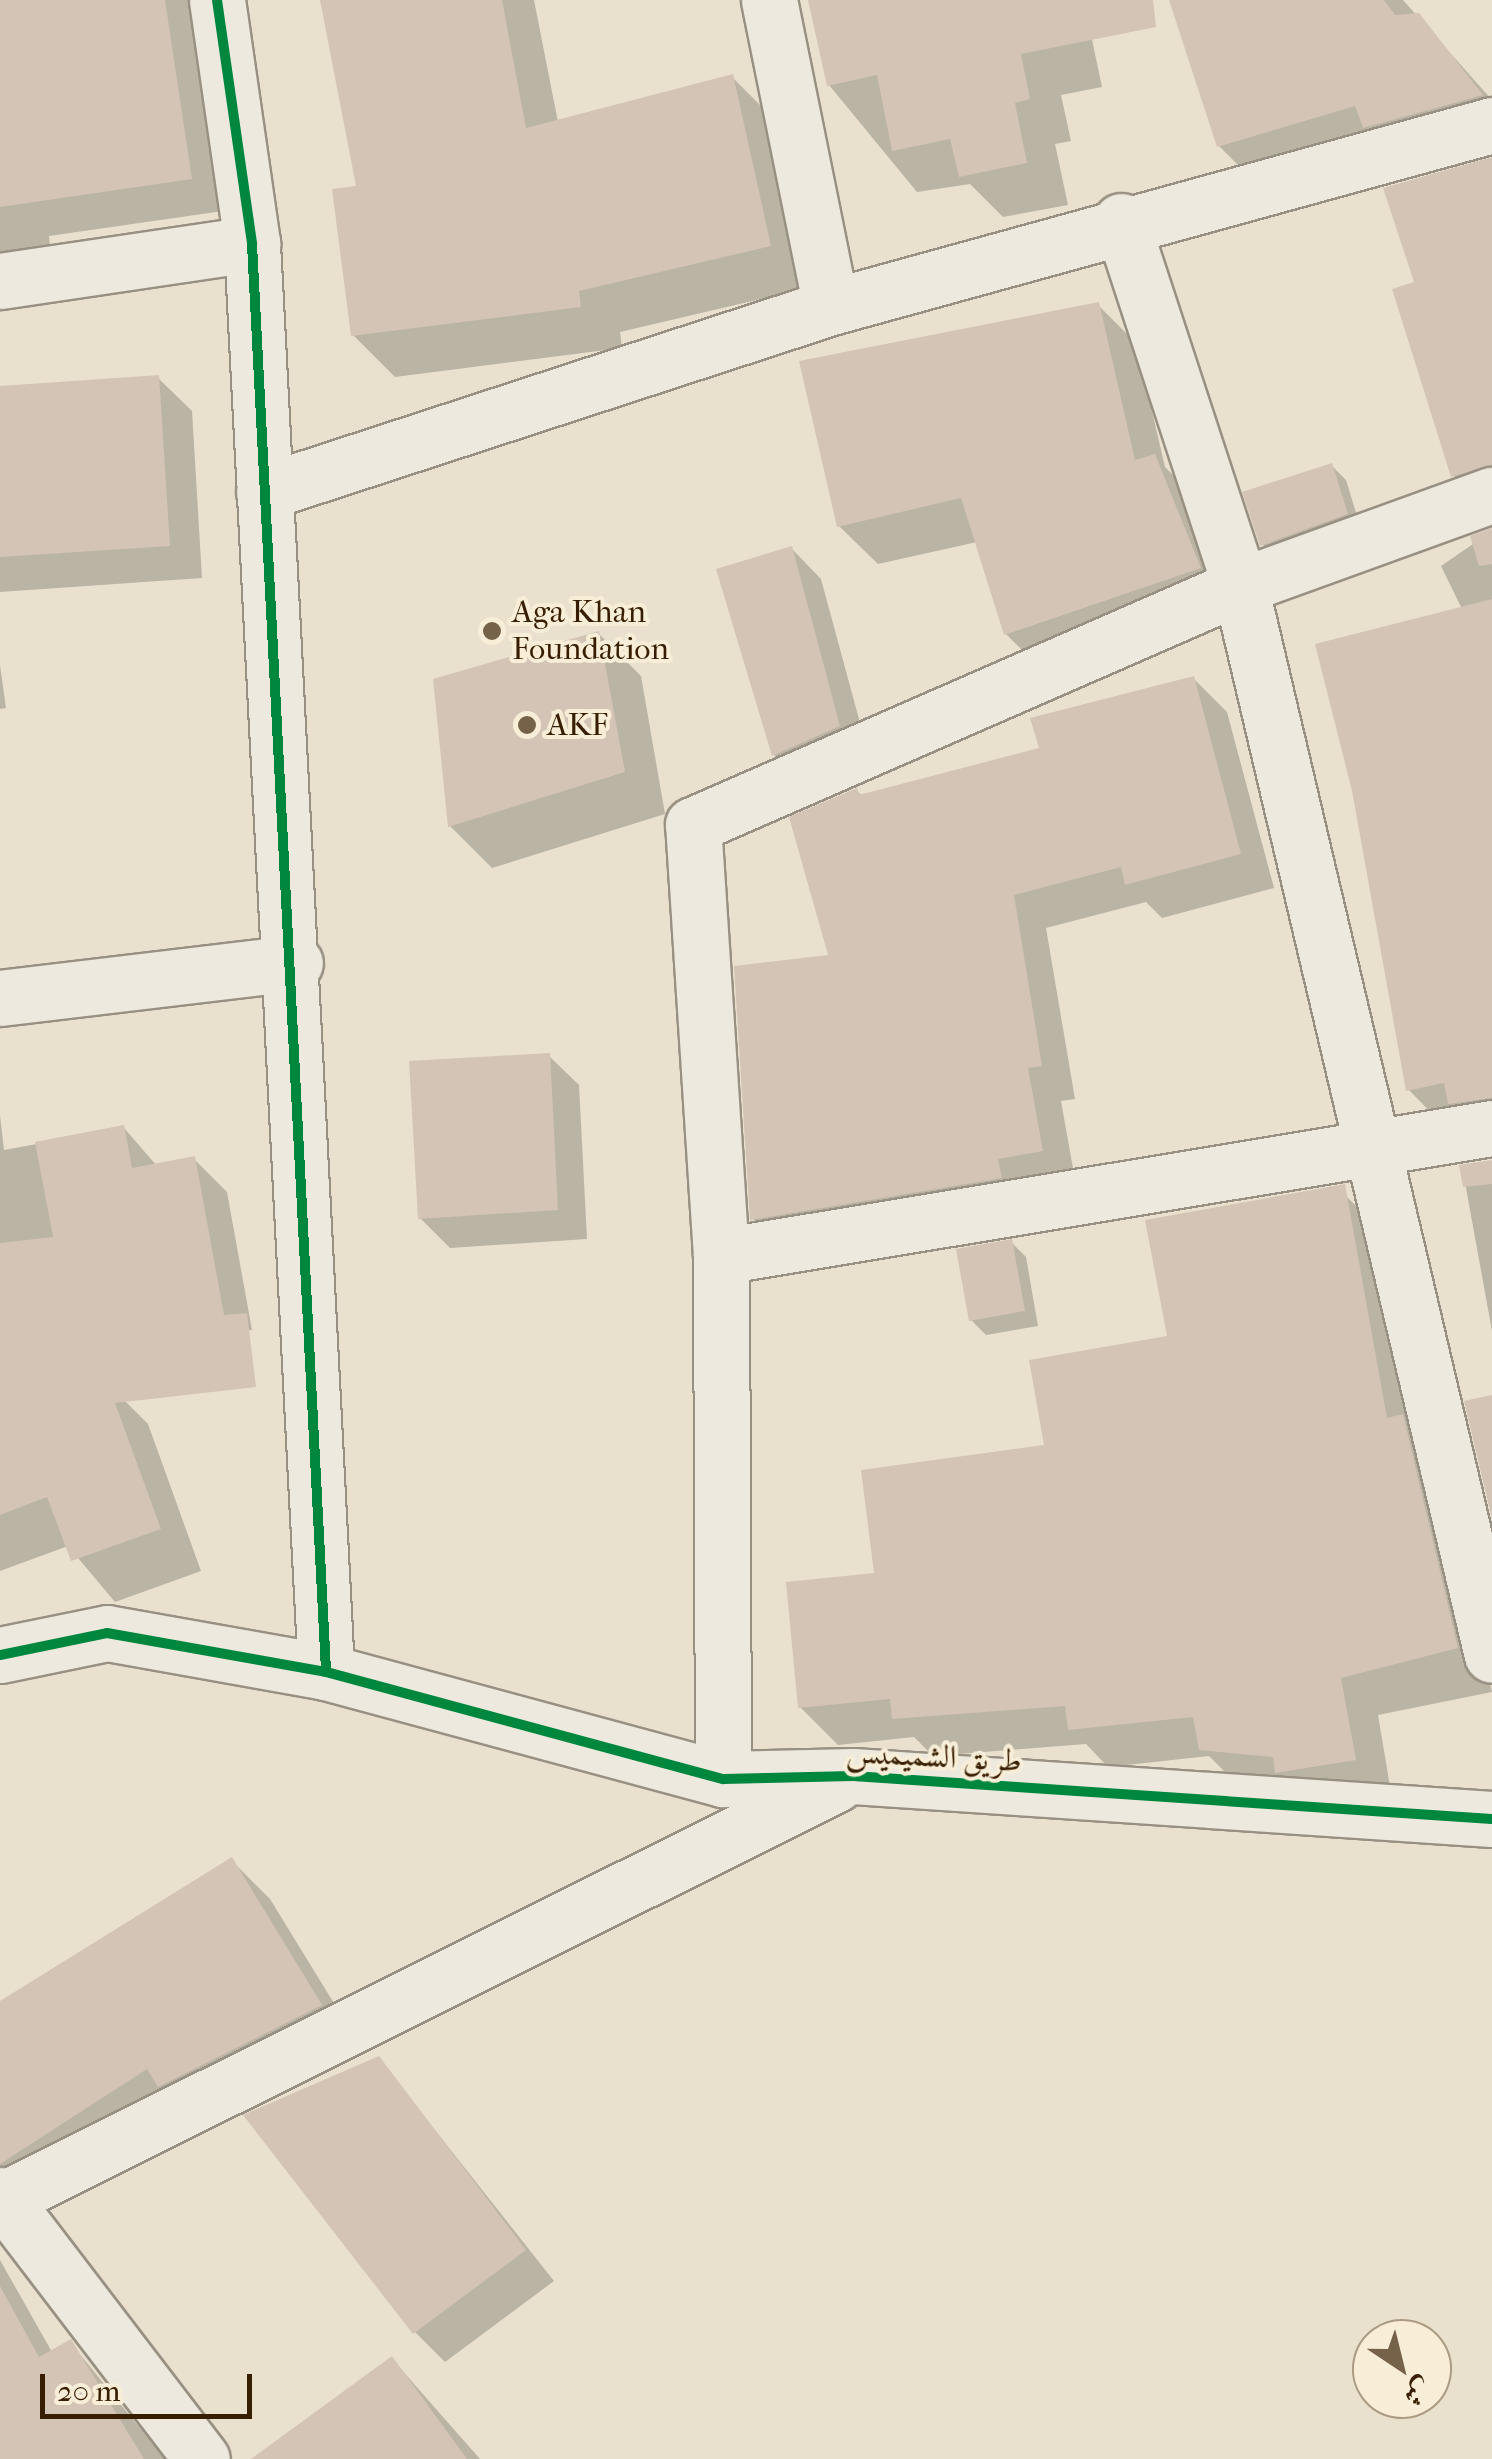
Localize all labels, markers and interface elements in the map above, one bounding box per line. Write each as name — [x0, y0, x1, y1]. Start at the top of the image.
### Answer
place label: Aga Khan Foundation — [512, 594, 669, 669]
marker: Aga Khan Foundation — [481, 620, 503, 642]
place label: AKF — [547, 706, 608, 744]
marker: AKF — [516, 714, 538, 736]
street label: طريق الشميميس — [845, 1733, 1023, 1781]
north arrow — [1352, 2319, 1452, 2419]
scale bar — [45, 2354, 258, 2416]
text: ش — [1398, 2371, 1439, 2414]
text: 20 m — [57, 2374, 120, 2409]

